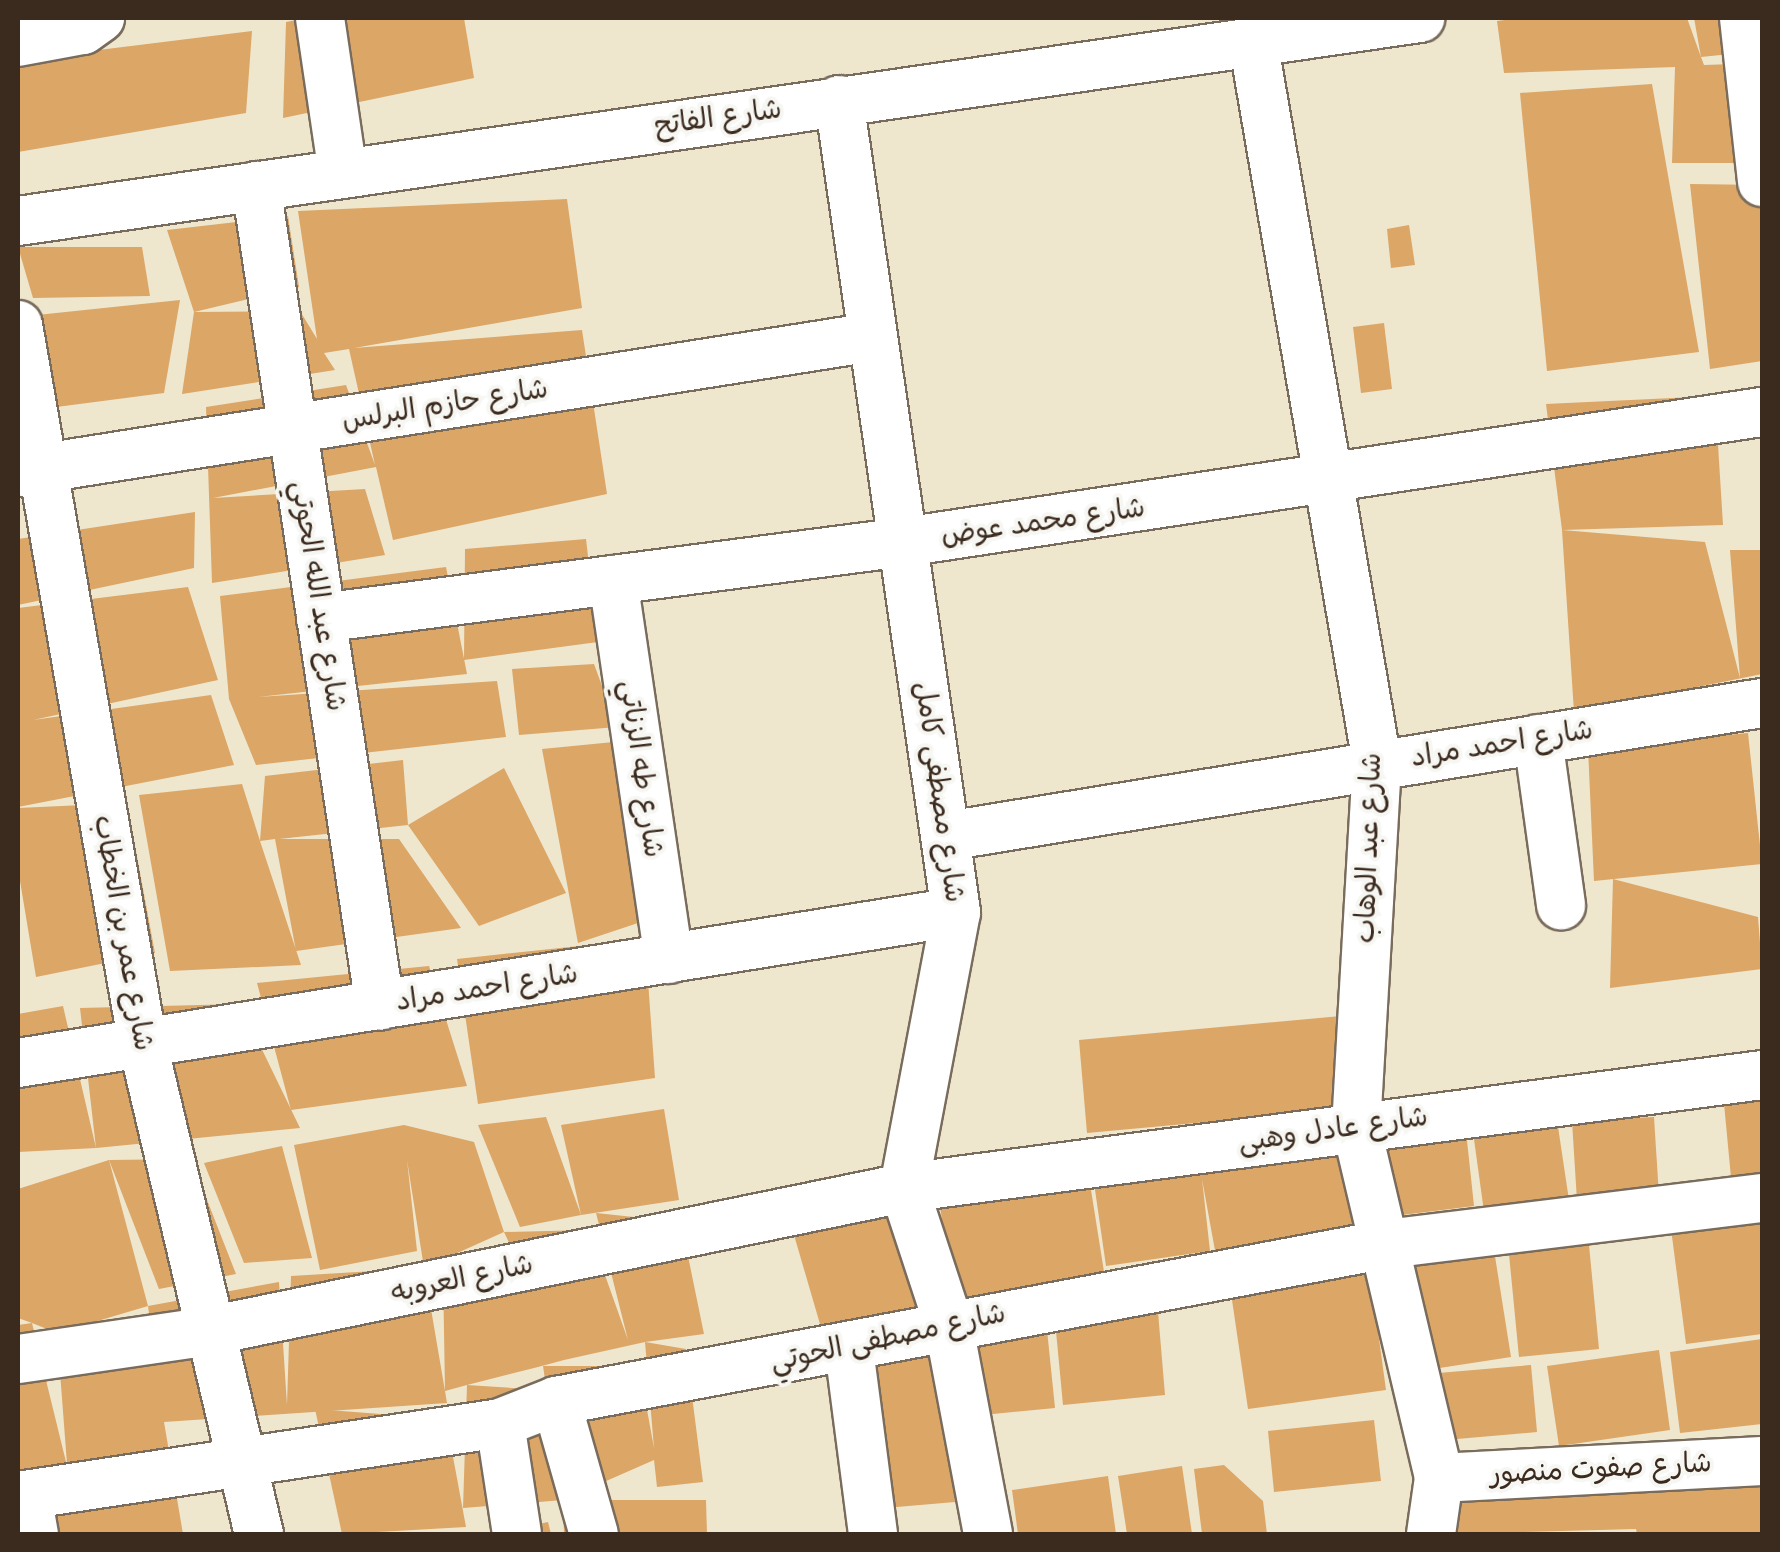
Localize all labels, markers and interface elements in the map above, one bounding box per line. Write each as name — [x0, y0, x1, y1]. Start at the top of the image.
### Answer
street label: شارع الفاتح — [652, 92, 784, 144]
street label: شارع حازم البرلس — [340, 372, 550, 438]
street label: شارع عبد الله الحوتي — [283, 479, 353, 713]
street label: شارع محمد عوض — [939, 491, 1147, 553]
street label: شارع طه الزناتي — [612, 678, 670, 860]
street label: شارع مصطفى كامل — [907, 679, 971, 905]
street label: شارع احمد مراد — [1409, 713, 1595, 775]
street label: شارع عبد الوهاب — [1349, 752, 1389, 944]
street label: شارع عمر بن الخطاب — [86, 813, 160, 1053]
street label: شارع احمد مراد — [394, 957, 580, 1019]
street label: شارع عادل وهبى — [1236, 1100, 1430, 1160]
street label: شارع العروبه — [388, 1248, 536, 1310]
street label: شارع مصطفى الحوتي — [767, 1297, 1009, 1379]
street label: شارع صفوت منصور — [1489, 1446, 1713, 1492]

